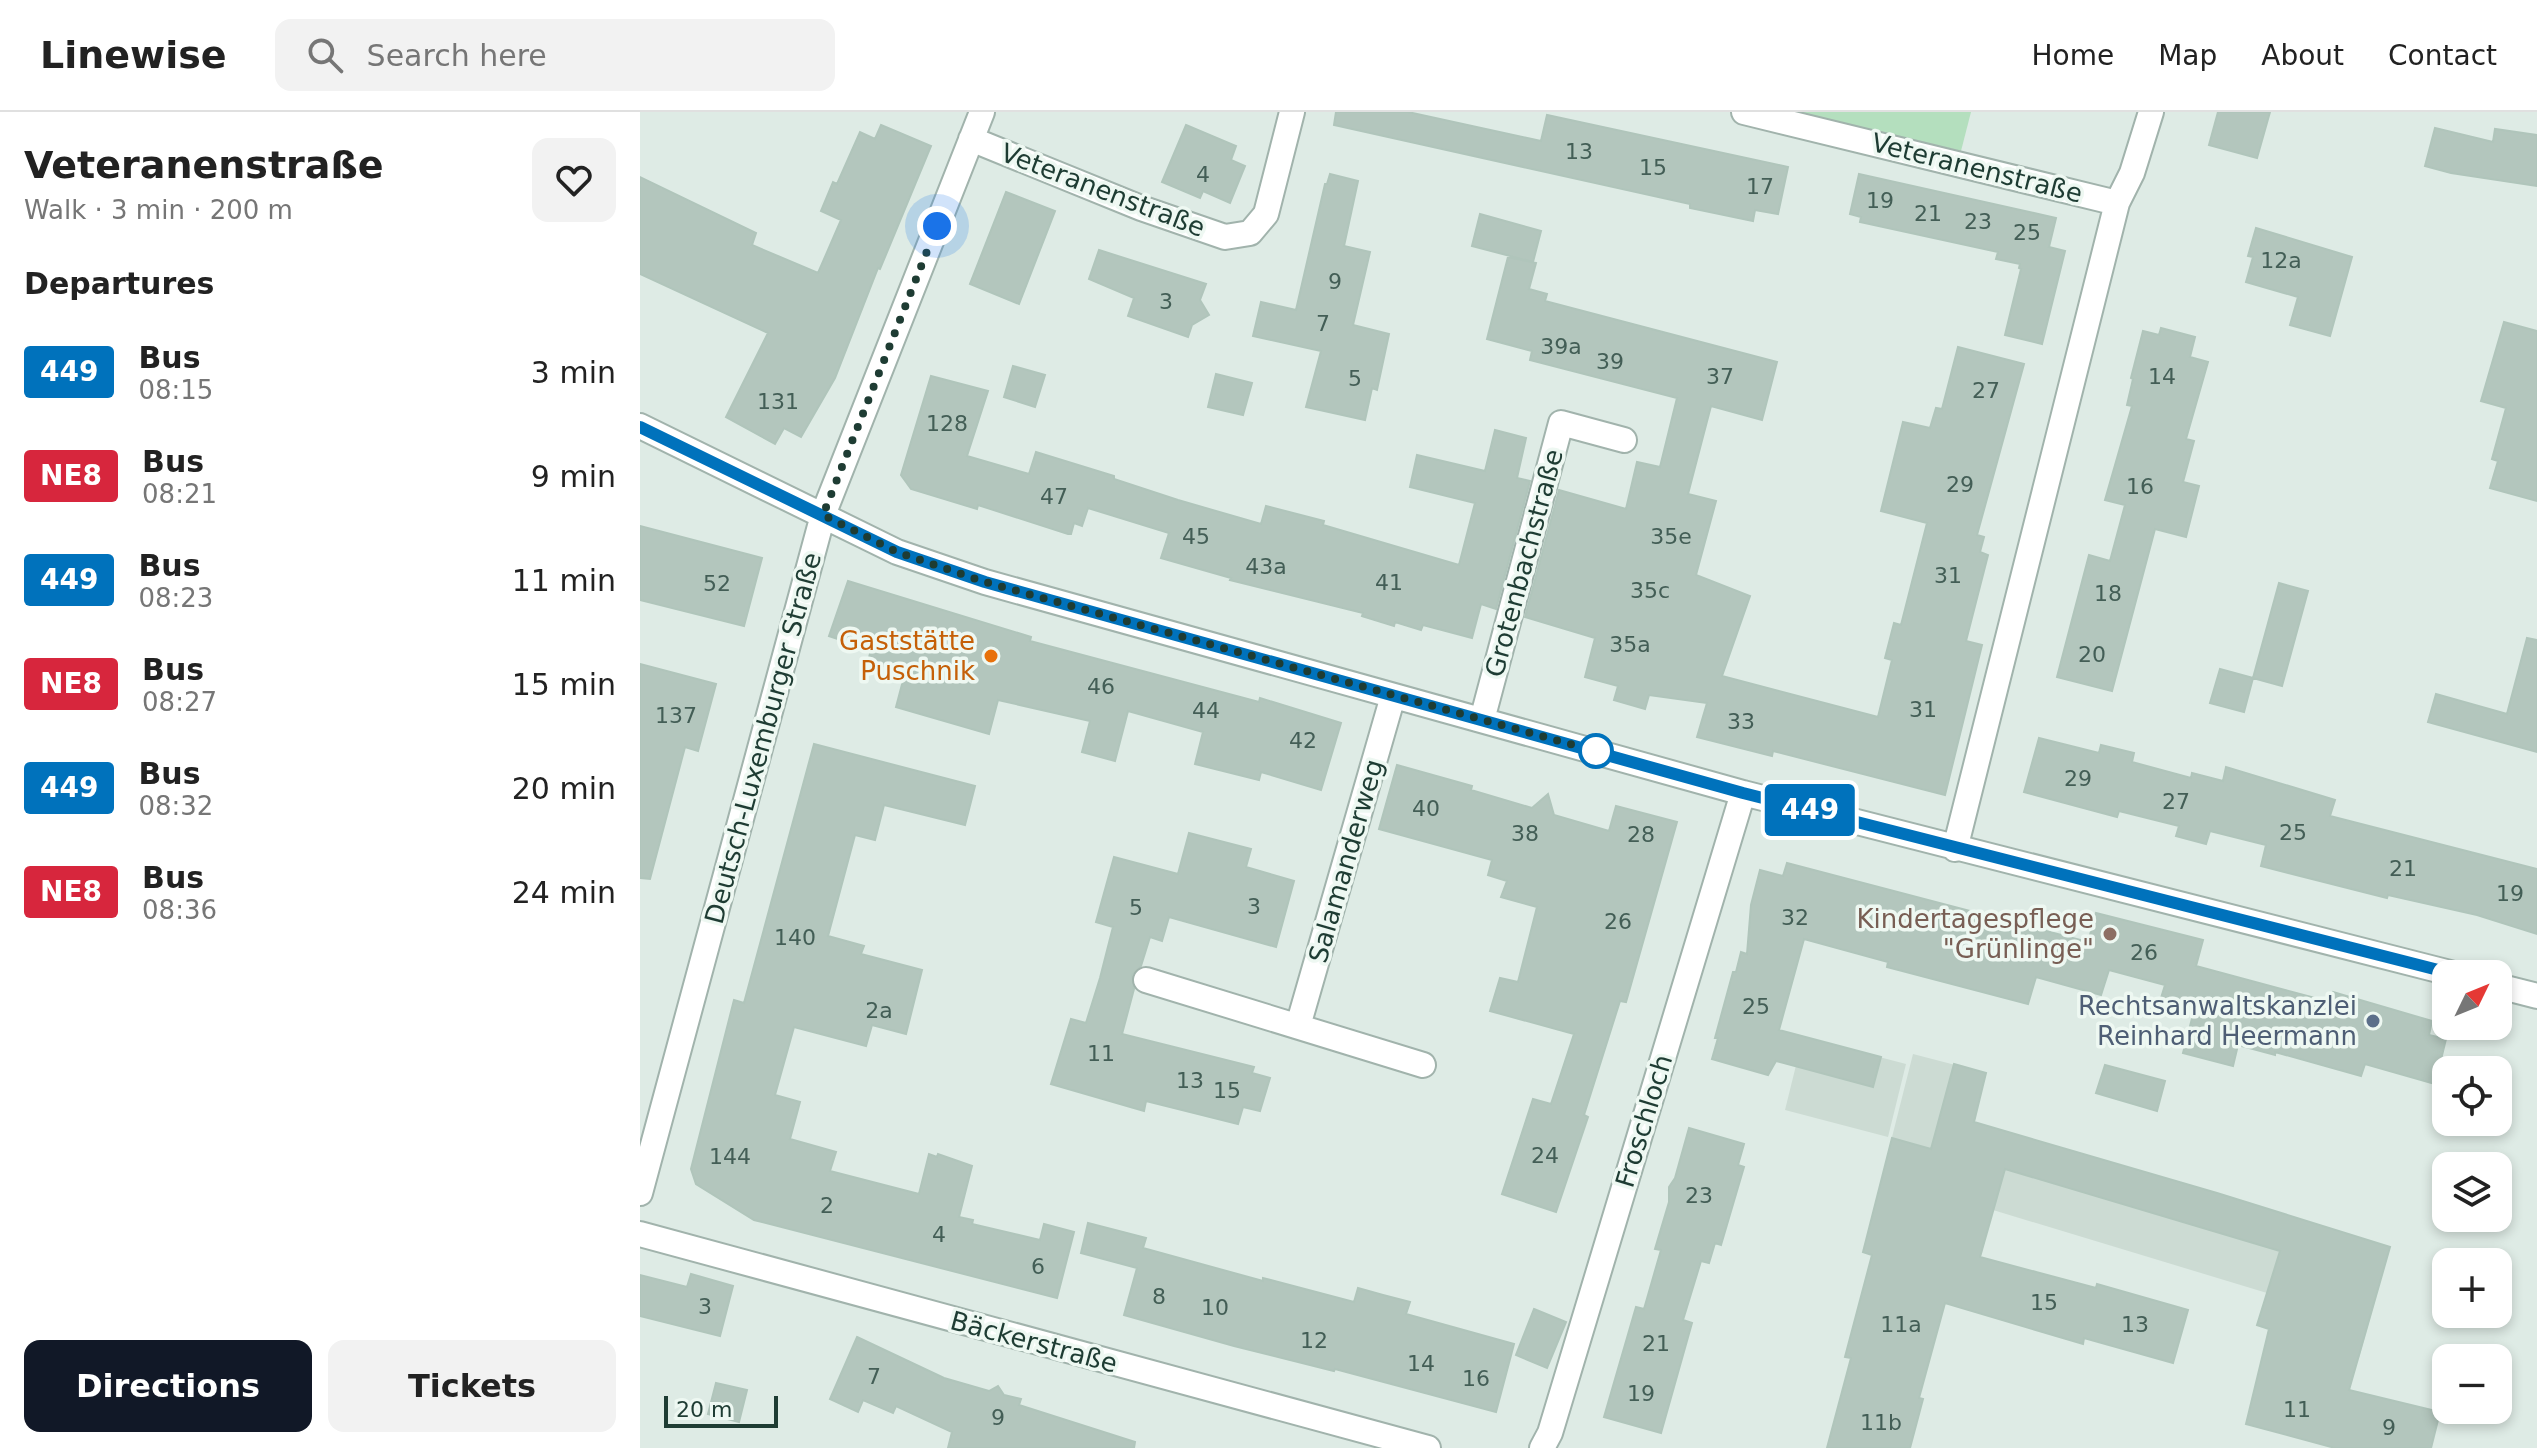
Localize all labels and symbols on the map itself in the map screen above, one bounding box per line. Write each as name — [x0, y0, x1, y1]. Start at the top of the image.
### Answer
street label: Veteranenstraße — [1868, 127, 2086, 209]
street label: Veteranenstraße — [997, 137, 1209, 243]
house number: 13 — [1565, 139, 1593, 164]
house number: 15 — [1639, 155, 1667, 180]
house number: 4 — [1196, 162, 1210, 187]
house number: 17 — [1746, 174, 1774, 199]
house number: 19 — [1866, 188, 1894, 213]
house number: 21 — [1914, 201, 1942, 226]
your location — [917, 206, 957, 246]
house number: 23 — [1964, 209, 1992, 234]
house number: 25 — [2013, 220, 2041, 245]
house number: 12a — [2260, 248, 2302, 273]
house number: 9 — [1328, 269, 1342, 294]
house number: 3 — [1159, 289, 1173, 314]
house number: 7 — [1316, 311, 1330, 336]
house number: 39a — [1540, 334, 1582, 359]
house number: 39 — [1596, 349, 1624, 374]
house number: 37 — [1706, 364, 1734, 389]
house number: 14 — [2148, 364, 2176, 389]
house number: 5 — [1348, 366, 1362, 391]
house number: 27 — [1972, 378, 2000, 403]
house number: 131 — [757, 389, 799, 414]
house number: 128 — [926, 411, 968, 436]
street label: Grotenbachstraße — [1479, 446, 1569, 680]
house number: 29 — [1946, 472, 1974, 497]
house number: 16 — [2126, 474, 2154, 499]
house number: 47 — [1040, 484, 1068, 509]
house number: 45 — [1182, 524, 1210, 549]
house number: 35e — [1650, 524, 1692, 549]
street label: Deutsch-Luxemburger Straße — [699, 549, 827, 927]
house number: 43a — [1245, 554, 1287, 579]
house number: 31 — [1934, 563, 1962, 588]
house number: 41 — [1375, 570, 1403, 595]
house number: 52 — [703, 571, 731, 596]
house number: 35c — [1630, 578, 1670, 603]
house number: 18 — [2094, 581, 2122, 606]
place label: Gaststätte Puschnik — [839, 626, 975, 686]
house number: 35a — [1609, 632, 1651, 657]
house number: 20 — [2078, 642, 2106, 667]
marker: Gaststätte Puschnik — [982, 647, 1000, 665]
house number: 46 — [1087, 674, 1115, 699]
house number: 31 — [1909, 697, 1937, 722]
house number: 44 — [1192, 698, 1220, 723]
house number: 137 — [655, 703, 697, 728]
house number: 33 — [1727, 709, 1755, 734]
house number: 42 — [1289, 728, 1317, 753]
unlabelled marker — [1579, 734, 1613, 768]
street label: Salamanderweg — [1303, 756, 1389, 966]
house number: 29 — [2064, 766, 2092, 791]
line badge: 449 — [1764, 784, 1856, 836]
house number: 27 — [2162, 789, 2190, 814]
house number: 40 — [1412, 796, 1440, 821]
house number: 25 — [2279, 820, 2307, 845]
house number: 38 — [1511, 821, 1539, 846]
house number: 28 — [1627, 822, 1655, 847]
house number: 21 — [2389, 856, 2417, 881]
house number: 19 — [2496, 881, 2524, 906]
house number: 3 — [1247, 894, 1261, 919]
house number: 5 — [1129, 895, 1143, 920]
place label: Kindertagespflege "Grünlinge" — [1857, 904, 2094, 964]
house number: 32 — [1781, 905, 1809, 930]
house number: 26 — [1604, 909, 1632, 934]
house number: 140 — [774, 925, 816, 950]
marker: Kindertagespflege "Grünlinge" — [2101, 925, 2119, 943]
house number: 26 — [2130, 940, 2158, 965]
north arrow — [2432, 960, 2512, 1040]
place label: Rechtsanwaltskanzlei Reinhard Heermann — [2078, 991, 2357, 1051]
house number: 25 — [1742, 994, 1770, 1019]
house number: 2a — [865, 998, 893, 1023]
marker: Rechtsanwaltskanzlei Reinhard Heermann — [2364, 1012, 2382, 1030]
house number: 11 — [1087, 1041, 1115, 1066]
street label: Froschloch — [1610, 1051, 1678, 1191]
house number: 13 — [1176, 1068, 1204, 1093]
house number: 15 — [1213, 1078, 1241, 1103]
house number: 24 — [1531, 1143, 1559, 1168]
house number: 144 — [709, 1144, 751, 1169]
house number: 23 — [1685, 1183, 1713, 1208]
house number: 2 — [820, 1193, 834, 1218]
house number: 4 — [932, 1222, 946, 1247]
house number: 6 — [1031, 1254, 1045, 1279]
house number: 8 — [1152, 1284, 1166, 1309]
house number: 15 — [2030, 1290, 2058, 1315]
house number: 3 — [698, 1294, 712, 1319]
house number: 10 — [1201, 1295, 1229, 1320]
street label: Bäckerstraße — [947, 1305, 1121, 1379]
house number: 11a — [1880, 1312, 1922, 1337]
house number: 13 — [2121, 1312, 2149, 1337]
house number: 12 — [1300, 1328, 1328, 1353]
house number: 21 — [1642, 1331, 1670, 1356]
house number: 14 — [1407, 1351, 1435, 1376]
house number: 7 — [867, 1364, 881, 1389]
house number: 16 — [1462, 1366, 1490, 1391]
house number: 19 — [1627, 1381, 1655, 1406]
scale bar — [664, 1392, 778, 1428]
house number: 11 — [2283, 1397, 2311, 1422]
house number: 9 — [991, 1405, 1005, 1430]
house number: 11b — [1860, 1410, 1902, 1435]
house number: 9 — [2382, 1415, 2396, 1440]

